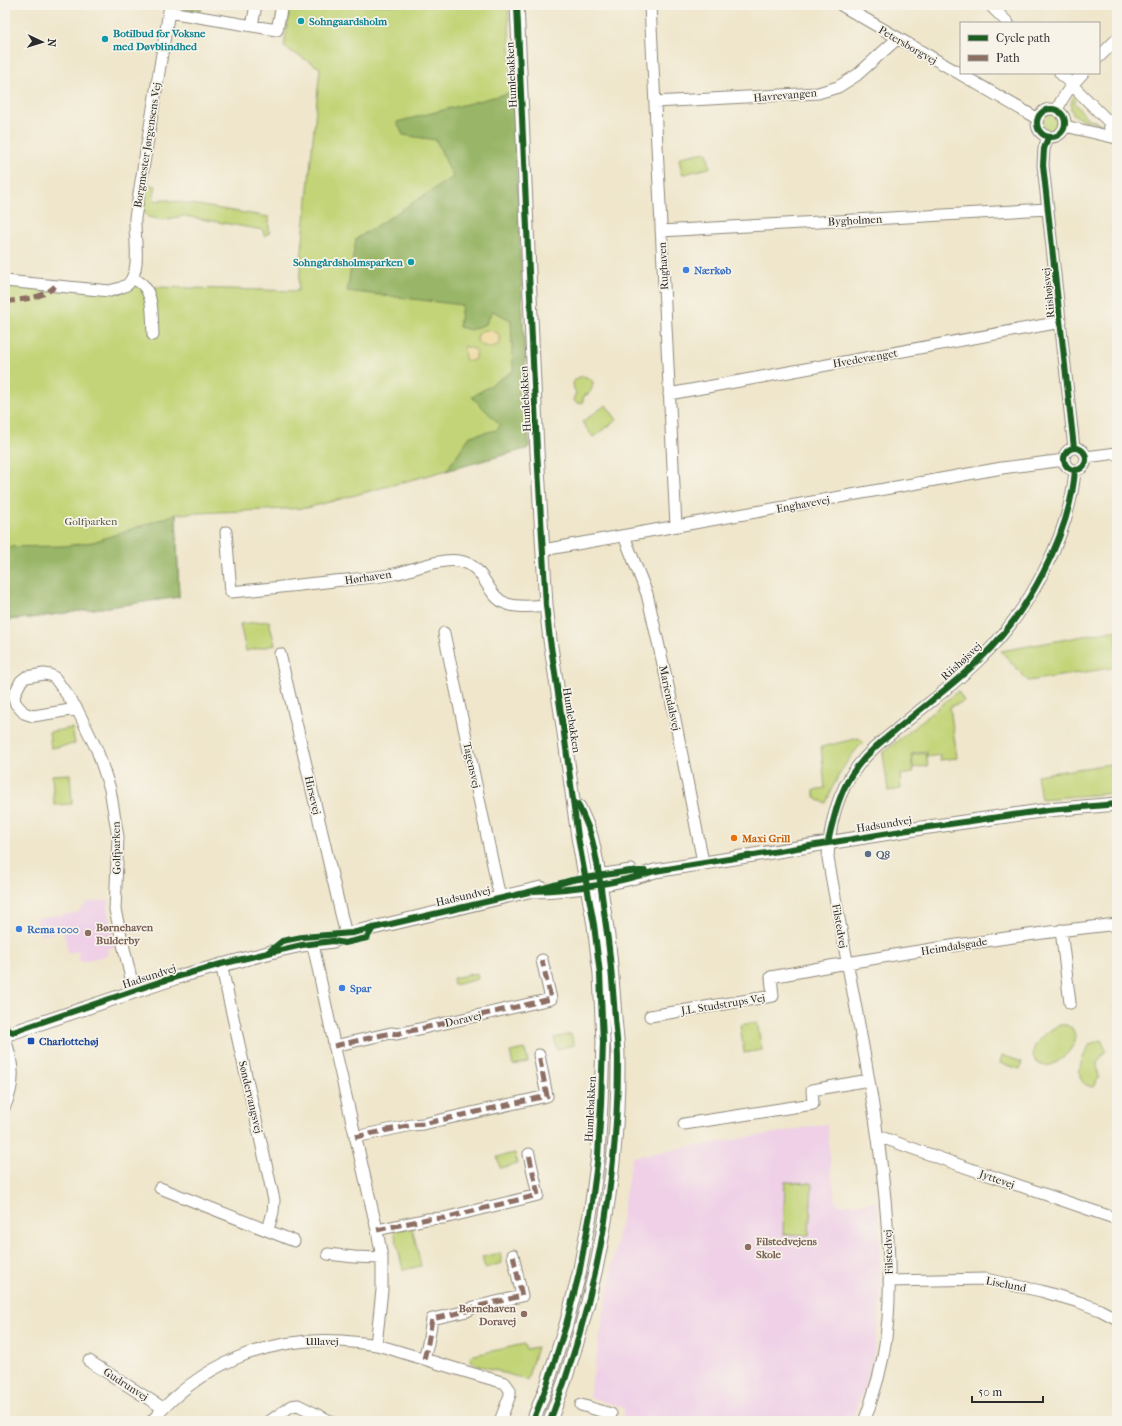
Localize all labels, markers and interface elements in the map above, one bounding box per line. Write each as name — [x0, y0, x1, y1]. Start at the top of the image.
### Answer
place label: Sohngaardsholm — [309, 15, 388, 28]
marker: Sohngaardsholm — [296, 16, 306, 26]
north arrow — [22, 22, 62, 62]
legend — [960, 22, 1100, 74]
street label: Petersborgvej — [876, 23, 939, 67]
place label: Botilbud for Voksne med Døvblindhed — [112, 27, 206, 53]
text: Cycle path — [996, 31, 1051, 45]
marker: Botilbud for Voksne med Døvblindhed — [100, 34, 110, 44]
text: N — [45, 38, 58, 48]
street label: Humlebakken — [503, 41, 520, 108]
text: Path — [996, 51, 1020, 65]
street label: Borgmester Jørgensens Vej — [131, 81, 164, 209]
street label: Havrevangen — [753, 86, 818, 105]
street label: Bygholmen — [828, 213, 883, 228]
street label: Rughaven — [656, 241, 671, 290]
place label: Sohngårdsholmsparken — [293, 256, 404, 269]
marker: Sohngårdsholmsparken — [406, 257, 416, 267]
place label: Nærkøb — [694, 264, 732, 277]
marker: Nærkøb — [681, 265, 691, 275]
street label: Riishøjsvej — [1039, 267, 1058, 319]
street label: Hvedevænget — [832, 346, 899, 371]
street label: Humlebakken — [517, 365, 534, 432]
street label: Enghavevej — [775, 493, 831, 516]
park label: Golfparken — [65, 515, 118, 528]
street label: Hørhaven — [344, 568, 393, 587]
street label: Riishøjsvej — [938, 640, 985, 683]
street label: Mariendalsvej — [656, 664, 683, 732]
street label: Humlebakken — [560, 686, 583, 754]
street label: Tagensvej — [460, 741, 483, 790]
street label: Hirsevej — [302, 774, 323, 816]
street label: Hadsundvej — [855, 814, 913, 835]
street label: Golfparken — [110, 821, 123, 875]
place label: Maxi Grill — [741, 832, 791, 845]
marker: Maxi Grill — [729, 833, 739, 843]
place label: Q8 — [876, 848, 890, 861]
marker: Q8 — [863, 849, 873, 859]
street label: Hadsundvej — [434, 884, 492, 909]
street label: Filstedvej — [829, 903, 850, 950]
place label: Børnehaven Bulderby — [96, 921, 154, 947]
place label: Rema 1000 — [27, 923, 79, 936]
marker: Rema 1000 — [14, 924, 24, 934]
marker: Børnehaven Bulderby — [83, 928, 93, 938]
street label: Heimdalsgade — [920, 935, 989, 958]
street label: Hadsundvej — [121, 962, 178, 991]
place label: Spar — [350, 982, 372, 995]
marker: Spar — [337, 983, 347, 993]
street label: J.L. Studstrups Vej — [679, 991, 766, 1018]
street label: Doravej — [444, 1009, 483, 1030]
place label: Charlottehøj — [39, 1035, 99, 1048]
marker: Charlottehøj — [26, 1036, 36, 1046]
street label: Søndervangsvej — [236, 1060, 265, 1135]
street label: Humlebakken — [582, 1075, 599, 1142]
street label: Jyttevej — [977, 1167, 1016, 1192]
street label: Filstedvej — [881, 1229, 896, 1275]
place label: Filstedvejens Skole — [755, 1235, 817, 1261]
marker: Filstedvejens Skole — [743, 1242, 753, 1252]
street label: Liselund — [985, 1274, 1028, 1295]
place label: Børnehaven Doravej — [459, 1302, 517, 1328]
marker: Børnehaven Doravej — [519, 1309, 529, 1319]
street label: Ullavej — [305, 1335, 339, 1348]
street label: Gudrunvej — [101, 1365, 151, 1404]
scale bar — [972, 1378, 1043, 1404]
text: 50 m — [978, 1385, 1002, 1399]

